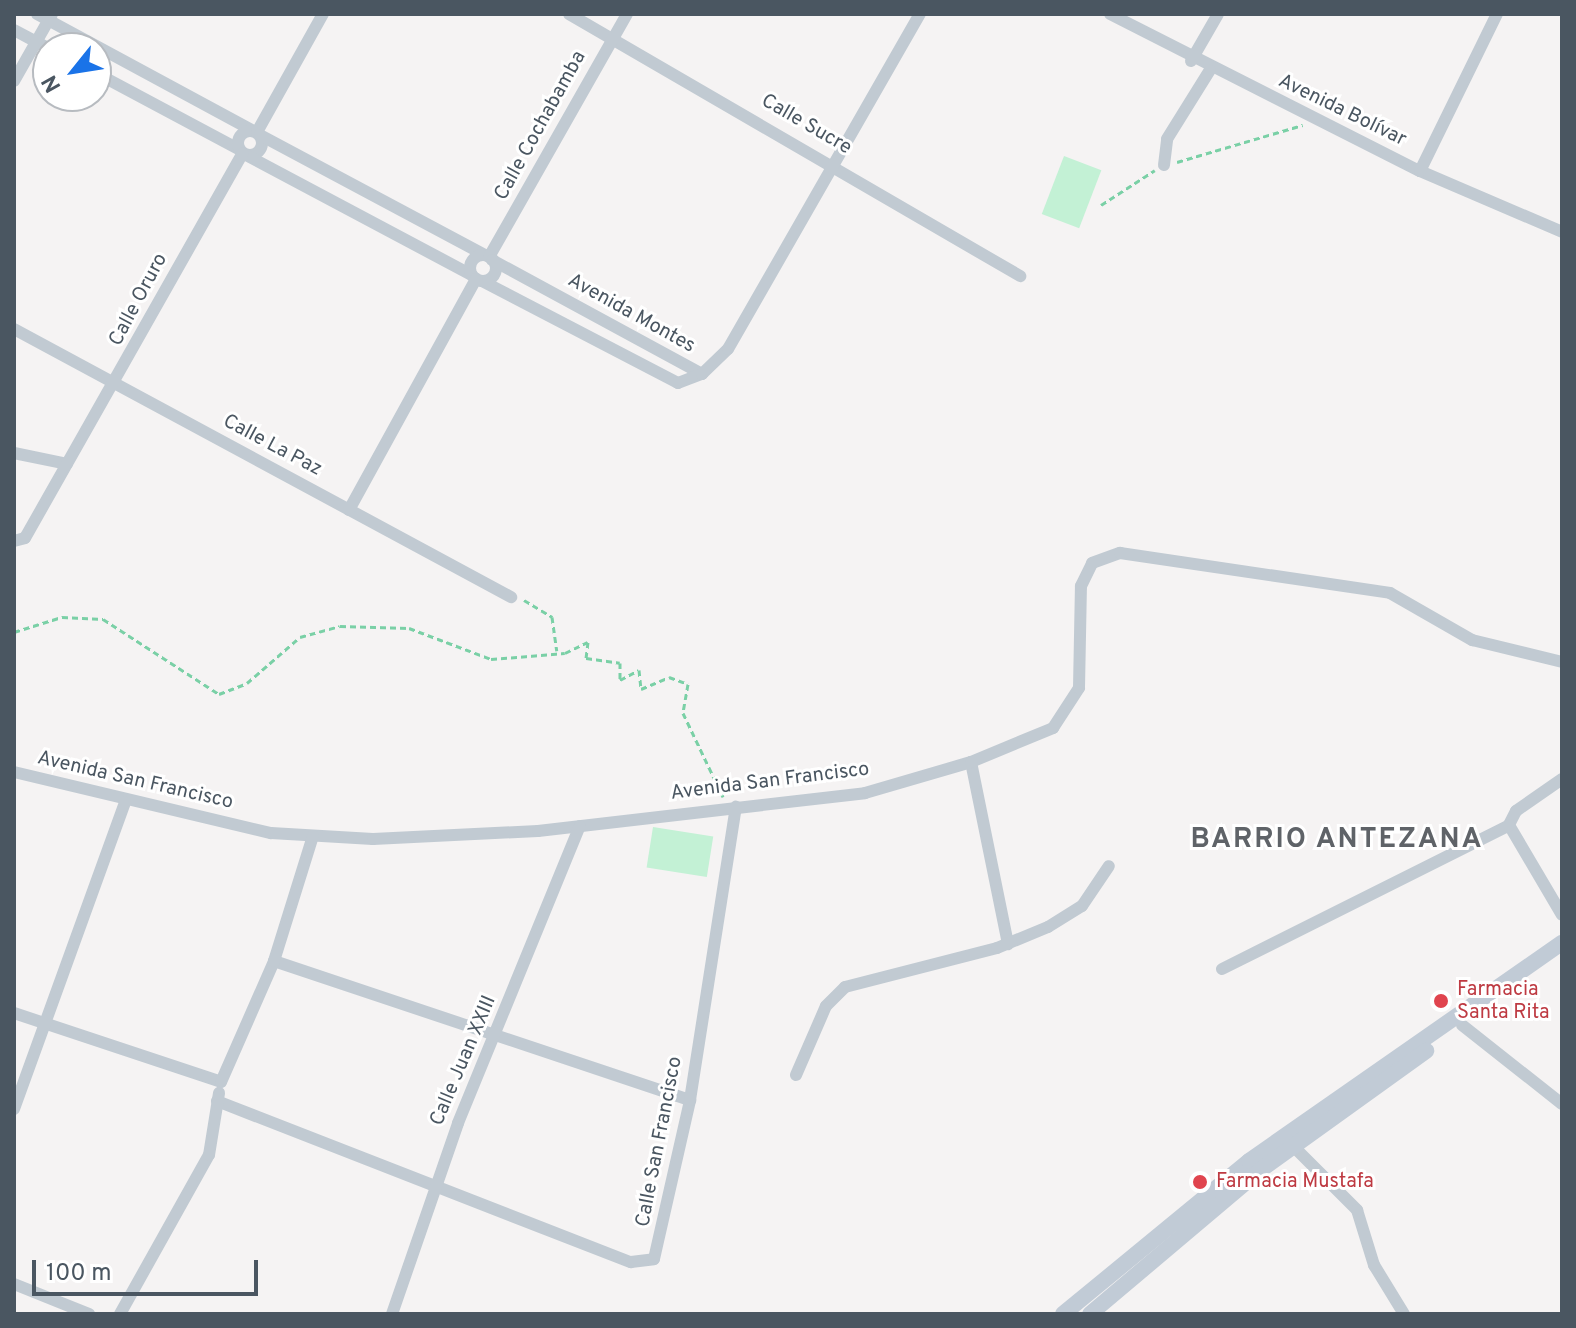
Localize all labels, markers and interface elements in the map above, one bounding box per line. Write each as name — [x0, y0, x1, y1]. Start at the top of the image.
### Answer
north arrow — [32, 32, 112, 112]
street label: Calle Cochabamba — [490, 47, 592, 205]
text: N — [37, 70, 68, 97]
street label: Avenida Bolívar — [1274, 70, 1410, 152]
street label: Calle Sucre — [756, 89, 856, 161]
street label: Calle Oruro — [105, 250, 173, 350]
street label: Avenida Montes — [563, 269, 699, 359]
street label: Calle La Paz — [218, 410, 326, 482]
street label: Avenida San Francisco — [35, 747, 235, 815]
street label: Avenida San Francisco — [669, 758, 871, 806]
district label: BARRIO ANTEZANA — [1190, 823, 1484, 857]
place label: Farmacia Santa Rita — [1457, 978, 1550, 1025]
street label: Calle Juan XXIII — [426, 992, 502, 1130]
marker: Farmacia Santa Rita — [1432, 992, 1450, 1010]
street label: Calle San Francisco — [632, 1055, 688, 1229]
place label: Farmacia Mustafa — [1216, 1170, 1374, 1194]
marker: Farmacia Mustafa — [1191, 1173, 1209, 1191]
scale bar — [36, 1244, 262, 1294]
text: 100 m — [46, 1259, 112, 1289]

